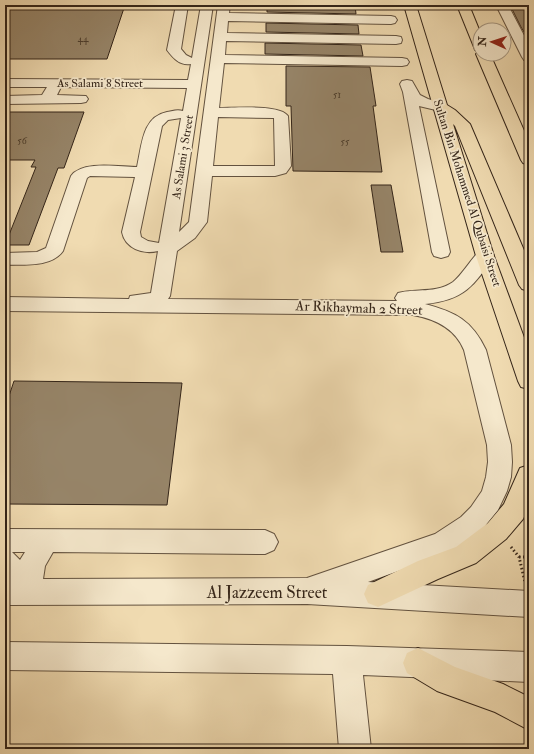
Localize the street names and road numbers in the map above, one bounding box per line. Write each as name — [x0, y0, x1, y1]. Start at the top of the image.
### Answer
street label: As Salami 8 Street — [56, 76, 143, 91]
street label: Sultan Bin Mohammed Al Qubaisi Street — [430, 98, 504, 288]
street label: As Salami 3 Street — [169, 114, 197, 201]
street label: Ar Rikhaymah 2 Street — [294, 297, 423, 320]
street label: Al Jazzeem Street — [206, 582, 328, 604]

